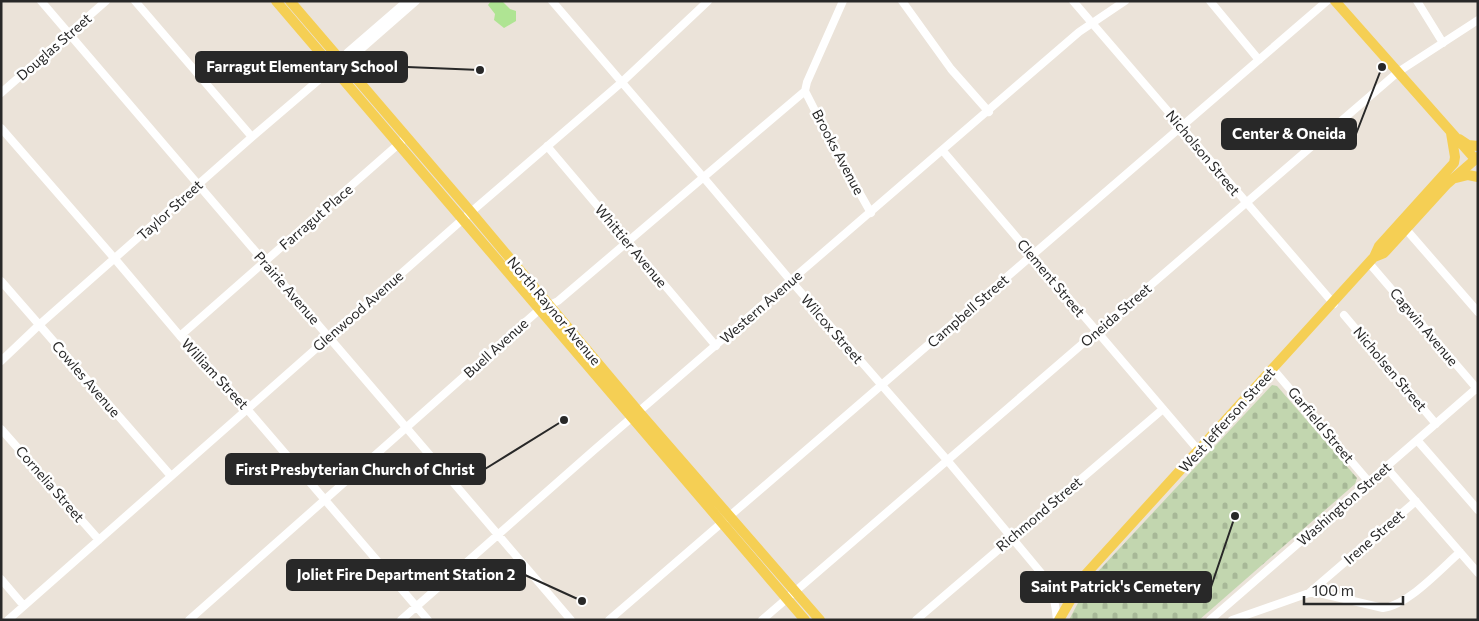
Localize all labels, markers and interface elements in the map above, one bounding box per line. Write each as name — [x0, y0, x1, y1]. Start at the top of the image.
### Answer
street label: Douglas Street — [13, 9, 95, 84]
callout: Farragut Elementary School — [196, 52, 407, 82]
text: Farragut Elementary School — [206, 57, 398, 75]
street label: Brooks Avenue — [809, 106, 868, 197]
street label: Nicholson Street — [1163, 107, 1244, 199]
callout: Center & Oneida — [1222, 119, 1356, 149]
text: Center & Oneida — [1232, 124, 1346, 142]
street label: Taylor Street — [134, 176, 206, 243]
street label: Farragut Place — [276, 180, 356, 253]
street label: Whittier Avenue — [592, 201, 671, 291]
street label: Clement Street — [1014, 235, 1089, 320]
street label: Prairie Avenue — [251, 248, 324, 328]
street label: North Raynor Avenue — [504, 253, 605, 368]
street label: Western Avenue — [716, 266, 805, 347]
street label: Glenwood Avenue — [309, 267, 406, 354]
street label: Campbell Street — [923, 270, 1012, 351]
street label: Oneida Street — [1077, 279, 1155, 350]
street label: Cagwin Avenue — [1387, 284, 1462, 369]
street label: Wilcox Street — [798, 291, 867, 367]
street label: Buell Avenue — [460, 314, 531, 381]
street label: Nicholsen Street — [1350, 323, 1431, 415]
street label: William Street — [178, 335, 253, 413]
street label: Cowles Avenue — [49, 337, 124, 420]
street label: West Jefferson Street — [1175, 364, 1278, 475]
street label: Garfield Street — [1285, 383, 1358, 466]
street label: Cornelia Street — [13, 442, 88, 526]
callout: First Presbyterian Church of Christ — [226, 454, 485, 484]
street label: Washington Street — [1293, 458, 1394, 549]
text: First Presbyterian Church of Christ — [235, 460, 475, 478]
street label: Richmond Street — [992, 473, 1085, 554]
street label: Irene Street — [1340, 506, 1407, 567]
callout: Joliet Fire Department Station 2 — [287, 560, 525, 590]
text: Joliet Fire Department Station 2 — [297, 565, 515, 583]
callout: Saint Patrick's Cemetery — [1021, 572, 1211, 602]
scale bar — [1304, 574, 1403, 606]
text: Saint Patrick's Cemetery — [1031, 577, 1202, 595]
text: 100 m — [1312, 581, 1354, 599]

